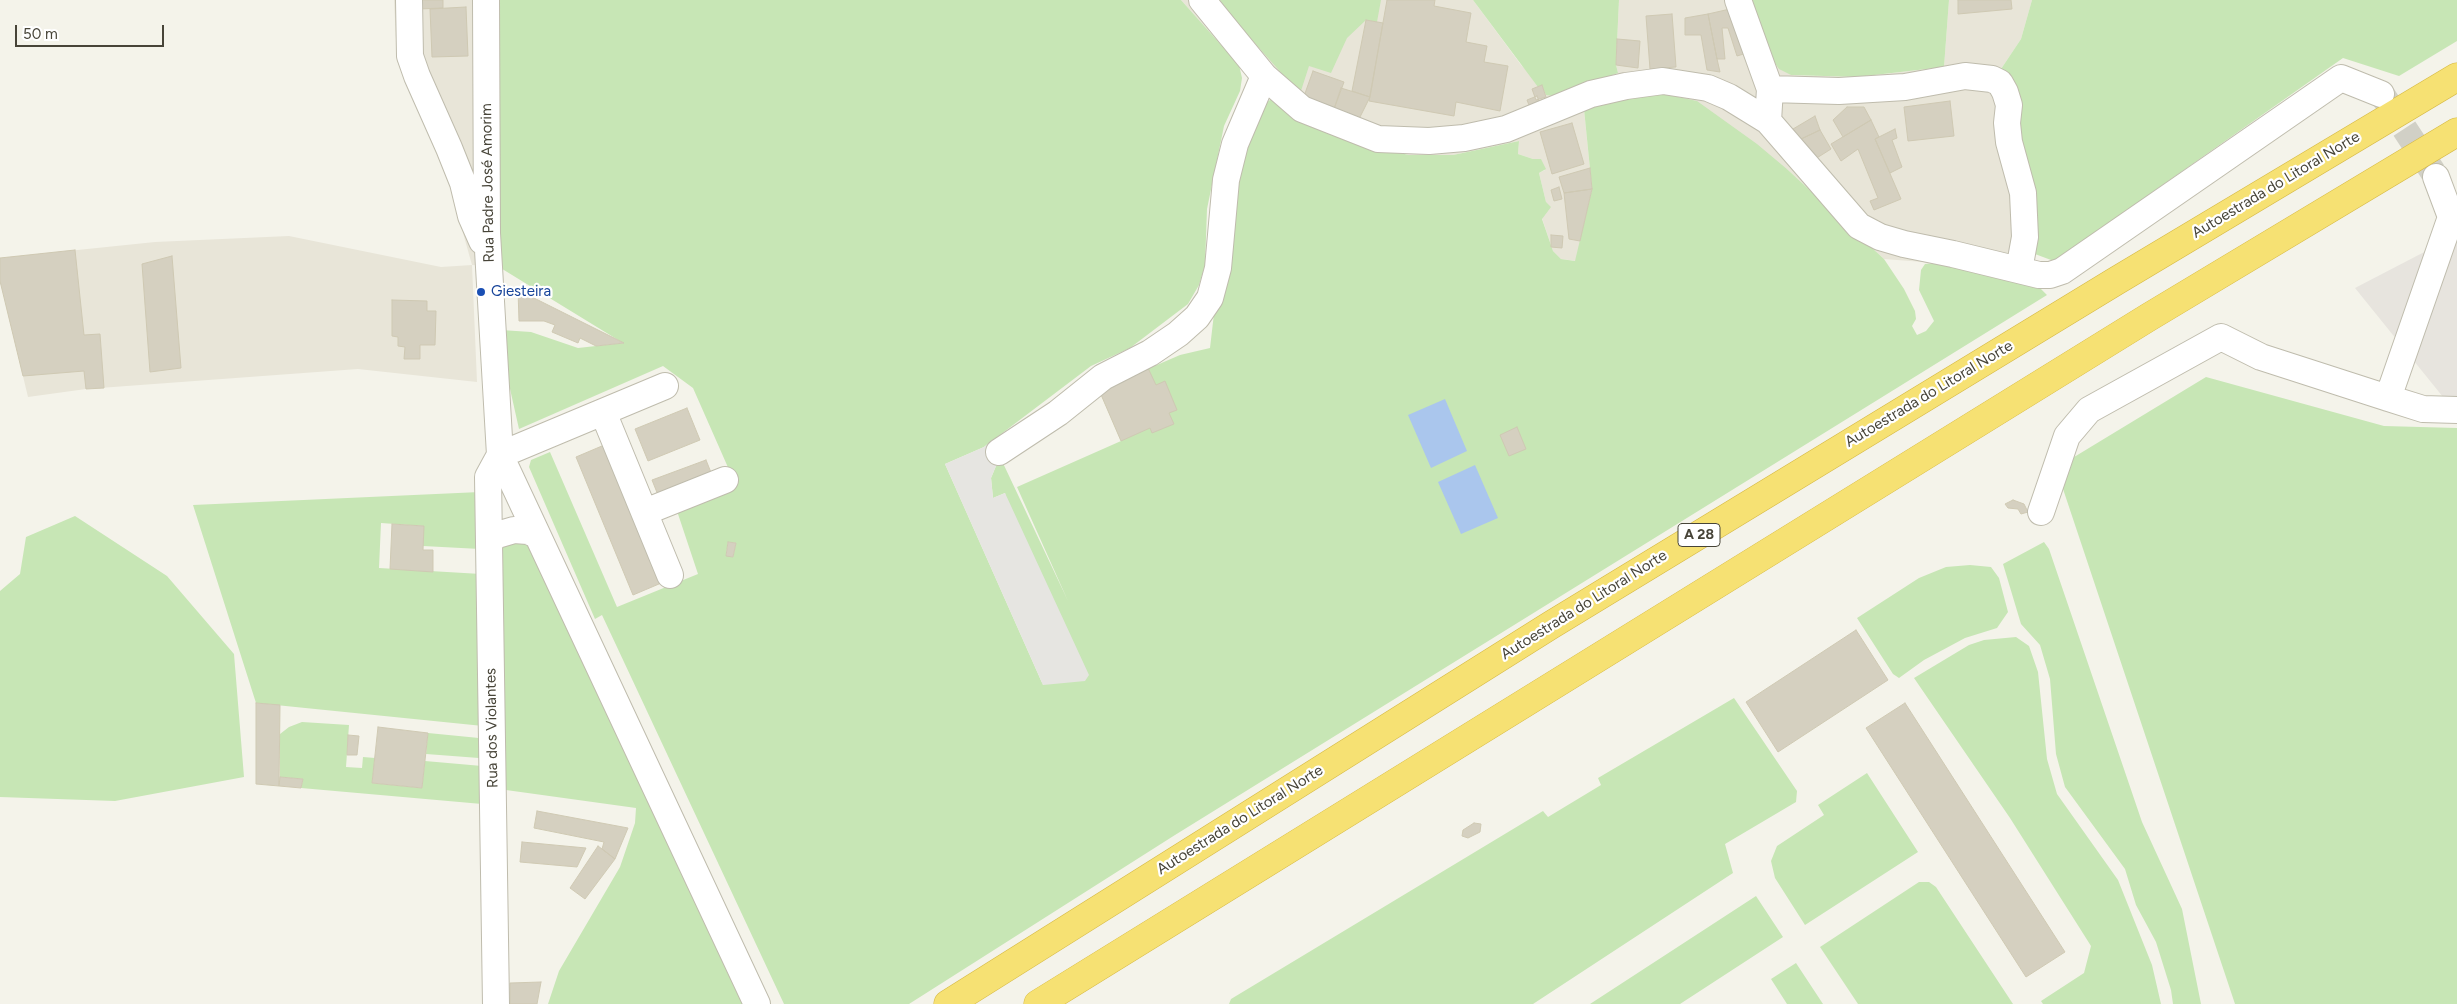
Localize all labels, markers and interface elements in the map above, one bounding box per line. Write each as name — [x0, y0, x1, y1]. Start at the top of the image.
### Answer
scale bar — [18, 15, 166, 47]
text: 50 m — [23, 25, 58, 43]
street label: Rua Padre José Amorim — [478, 103, 498, 263]
street label: Autoestrada do Litoral Norte — [2189, 128, 2363, 242]
place label: Giesteira — [491, 283, 551, 301]
marker: Giesteira — [475, 286, 487, 298]
street label: Autoestrada do Litoral Norte — [1842, 337, 2016, 451]
road number: A 28 — [1678, 524, 1720, 546]
street label: Autoestrada do Litoral Norte — [1498, 546, 1670, 664]
street label: Rua dos Violantes — [482, 668, 502, 788]
street label: Autoestrada do Litoral Norte — [1154, 761, 1326, 879]

